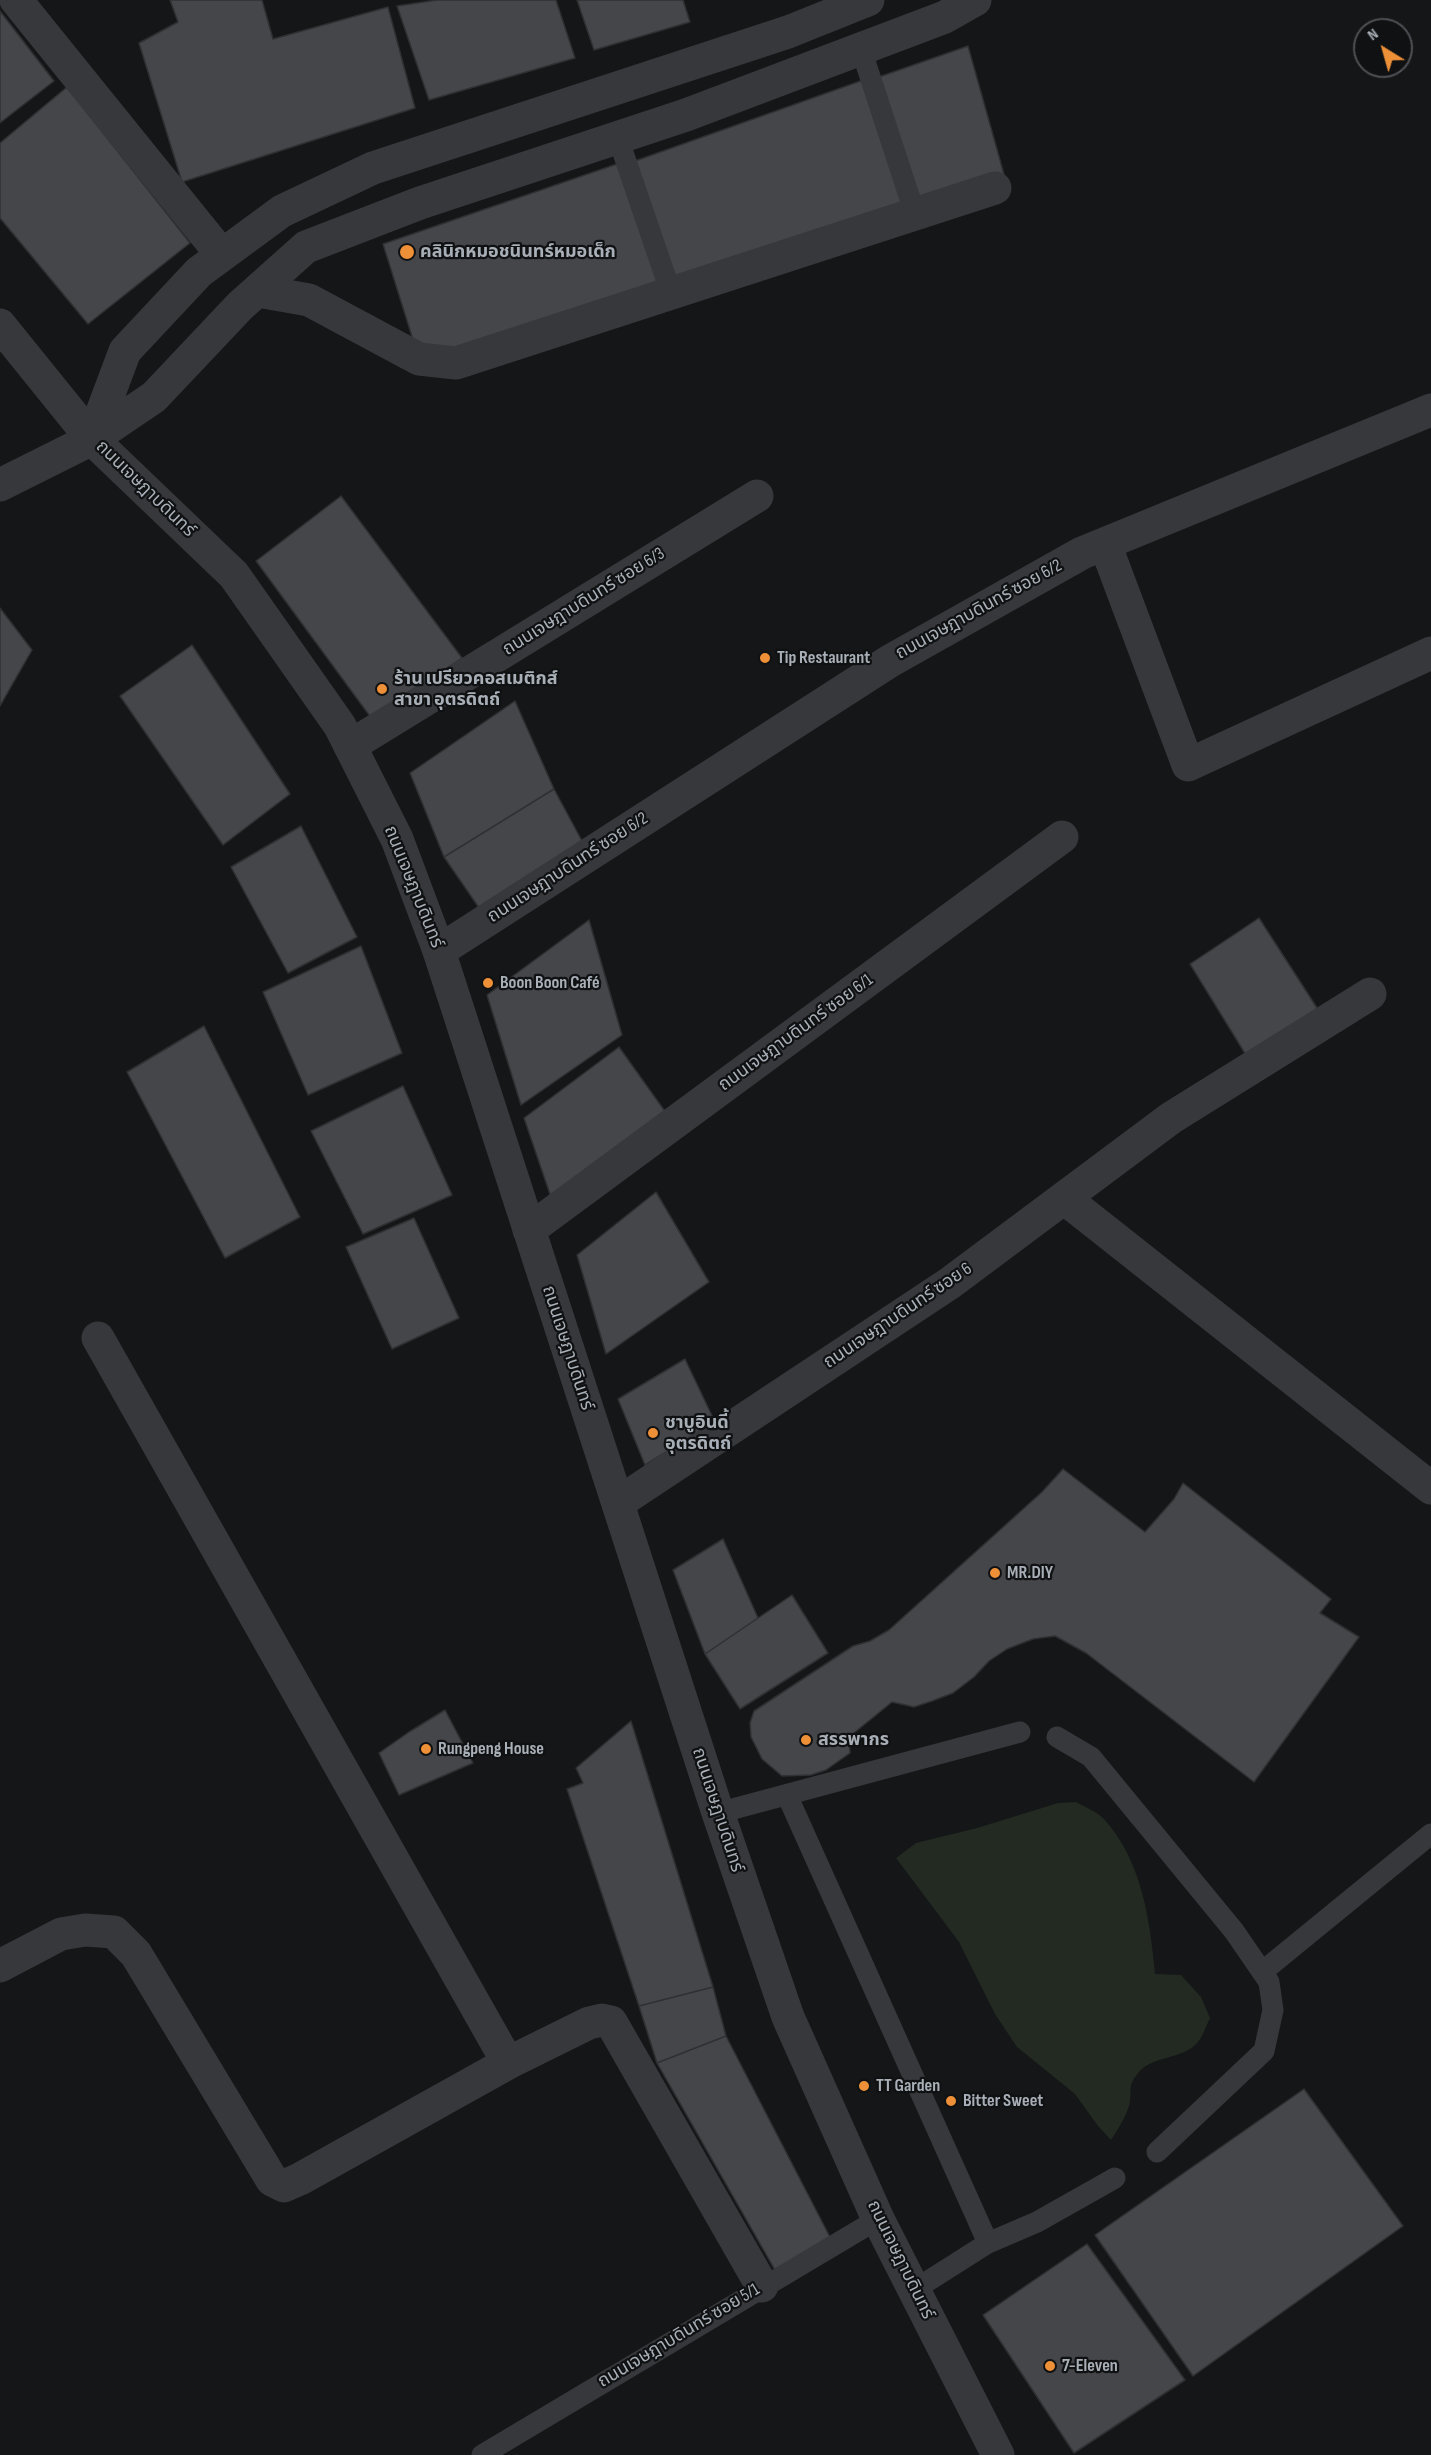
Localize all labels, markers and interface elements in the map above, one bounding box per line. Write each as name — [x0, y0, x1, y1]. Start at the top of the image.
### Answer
north arrow — [1353, 18, 1413, 78]
text: N — [1364, 25, 1382, 45]
place label: คลินิกหมอชนินทร์หมอเด็ก — [420, 241, 616, 263]
marker: คลินิกหมอชนินทร์หมอเด็ก — [398, 243, 416, 261]
street label: ถนนเจษฎาบดินทร์ — [91, 436, 199, 542]
street label: ถนนเจษฎาบดินทร์ ซอย 6/3 — [499, 543, 669, 661]
street label: ถนนเจษฎาบดินทร์ ซอย 6/2 — [892, 555, 1066, 665]
place label: Tip Restaurant — [777, 647, 870, 669]
marker: Tip Restaurant — [758, 651, 772, 665]
place label: ร้าน เปรียวคอสเมติกส์ สาขา อุตรดิตถ์ — [394, 668, 558, 710]
marker: ร้าน เปรียวคอสเมติกส์ สาขา อุตรดิตถ์ — [375, 682, 389, 696]
street label: ถนนเจษฎาบดินทร์ ซอย 6/2 — [484, 808, 652, 928]
street label: ถนนเจษฎาบดินทร์ — [379, 823, 447, 951]
street label: ถนนเจษฎาบดินทร์ ซอย 6/1 — [714, 970, 878, 1096]
place label: Boon Boon Café — [500, 972, 600, 994]
marker: Boon Boon Café — [481, 976, 495, 990]
street label: ถนนเจษฎาบดินทร์ ซอย 6 — [820, 1258, 976, 1374]
street label: ถนนเจษฎาบดินทร์ — [537, 1283, 597, 1413]
place label: ชาบูอินดี้ อุตรดิตถ์ — [665, 1412, 731, 1454]
marker: ชาบูอินดี้ อุตรดิตถ์ — [646, 1426, 660, 1440]
place label: MR.DIY — [1007, 1562, 1053, 1584]
marker: MR.DIY — [988, 1566, 1002, 1580]
place label: สรรพากร — [818, 1729, 889, 1751]
marker: สรรพากร — [799, 1733, 813, 1747]
place label: Rungpeng House — [438, 1738, 544, 1760]
marker: Rungpeng House — [419, 1742, 433, 1756]
street label: ถนนเจษฎาบดินทร์ — [687, 1745, 747, 1875]
place label: TT Garden — [876, 2075, 940, 2097]
marker: TT Garden — [857, 2079, 871, 2093]
place label: Bitter Sweet — [963, 2090, 1043, 2112]
marker: Bitter Sweet — [944, 2094, 958, 2108]
street label: ถนนเจษฎาบดินทร์ — [862, 2197, 938, 2323]
street label: ถนนเจษฎาบดินทร์ ซอย 5/1 — [594, 2279, 764, 2393]
place label: 7-Eleven — [1062, 2355, 1118, 2377]
marker: 7-Eleven — [1043, 2359, 1057, 2373]

